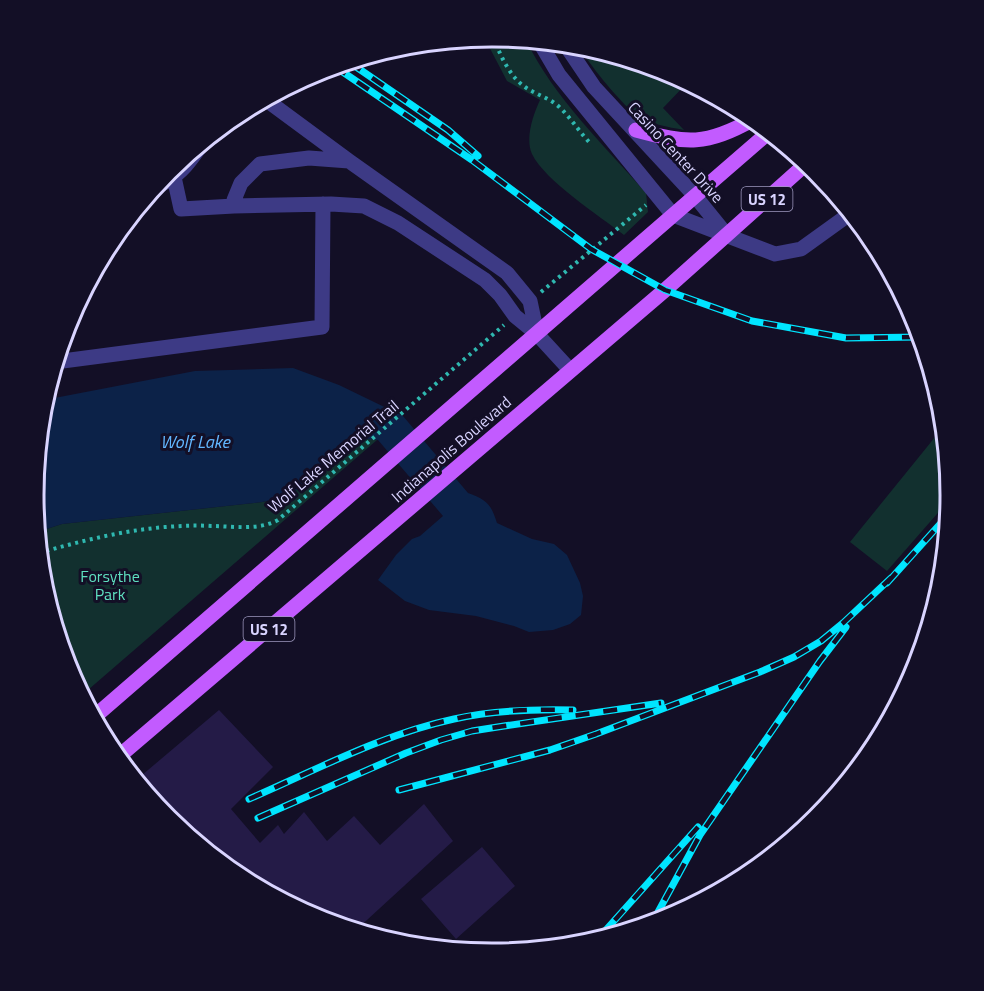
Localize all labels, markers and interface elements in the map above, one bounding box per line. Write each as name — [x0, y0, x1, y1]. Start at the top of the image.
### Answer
street label: Casino Center Drive — [623, 96, 729, 208]
road number: US 12 — [742, 187, 792, 211]
street label: Indianapolis Boulevard — [386, 390, 516, 508]
street label: Wolf Lake Memorial Trail — [262, 394, 404, 518]
water label: Wolf Lake — [160, 428, 231, 455]
park label: Forsythe Park — [80, 564, 140, 606]
road number: US 12 — [244, 617, 294, 641]

